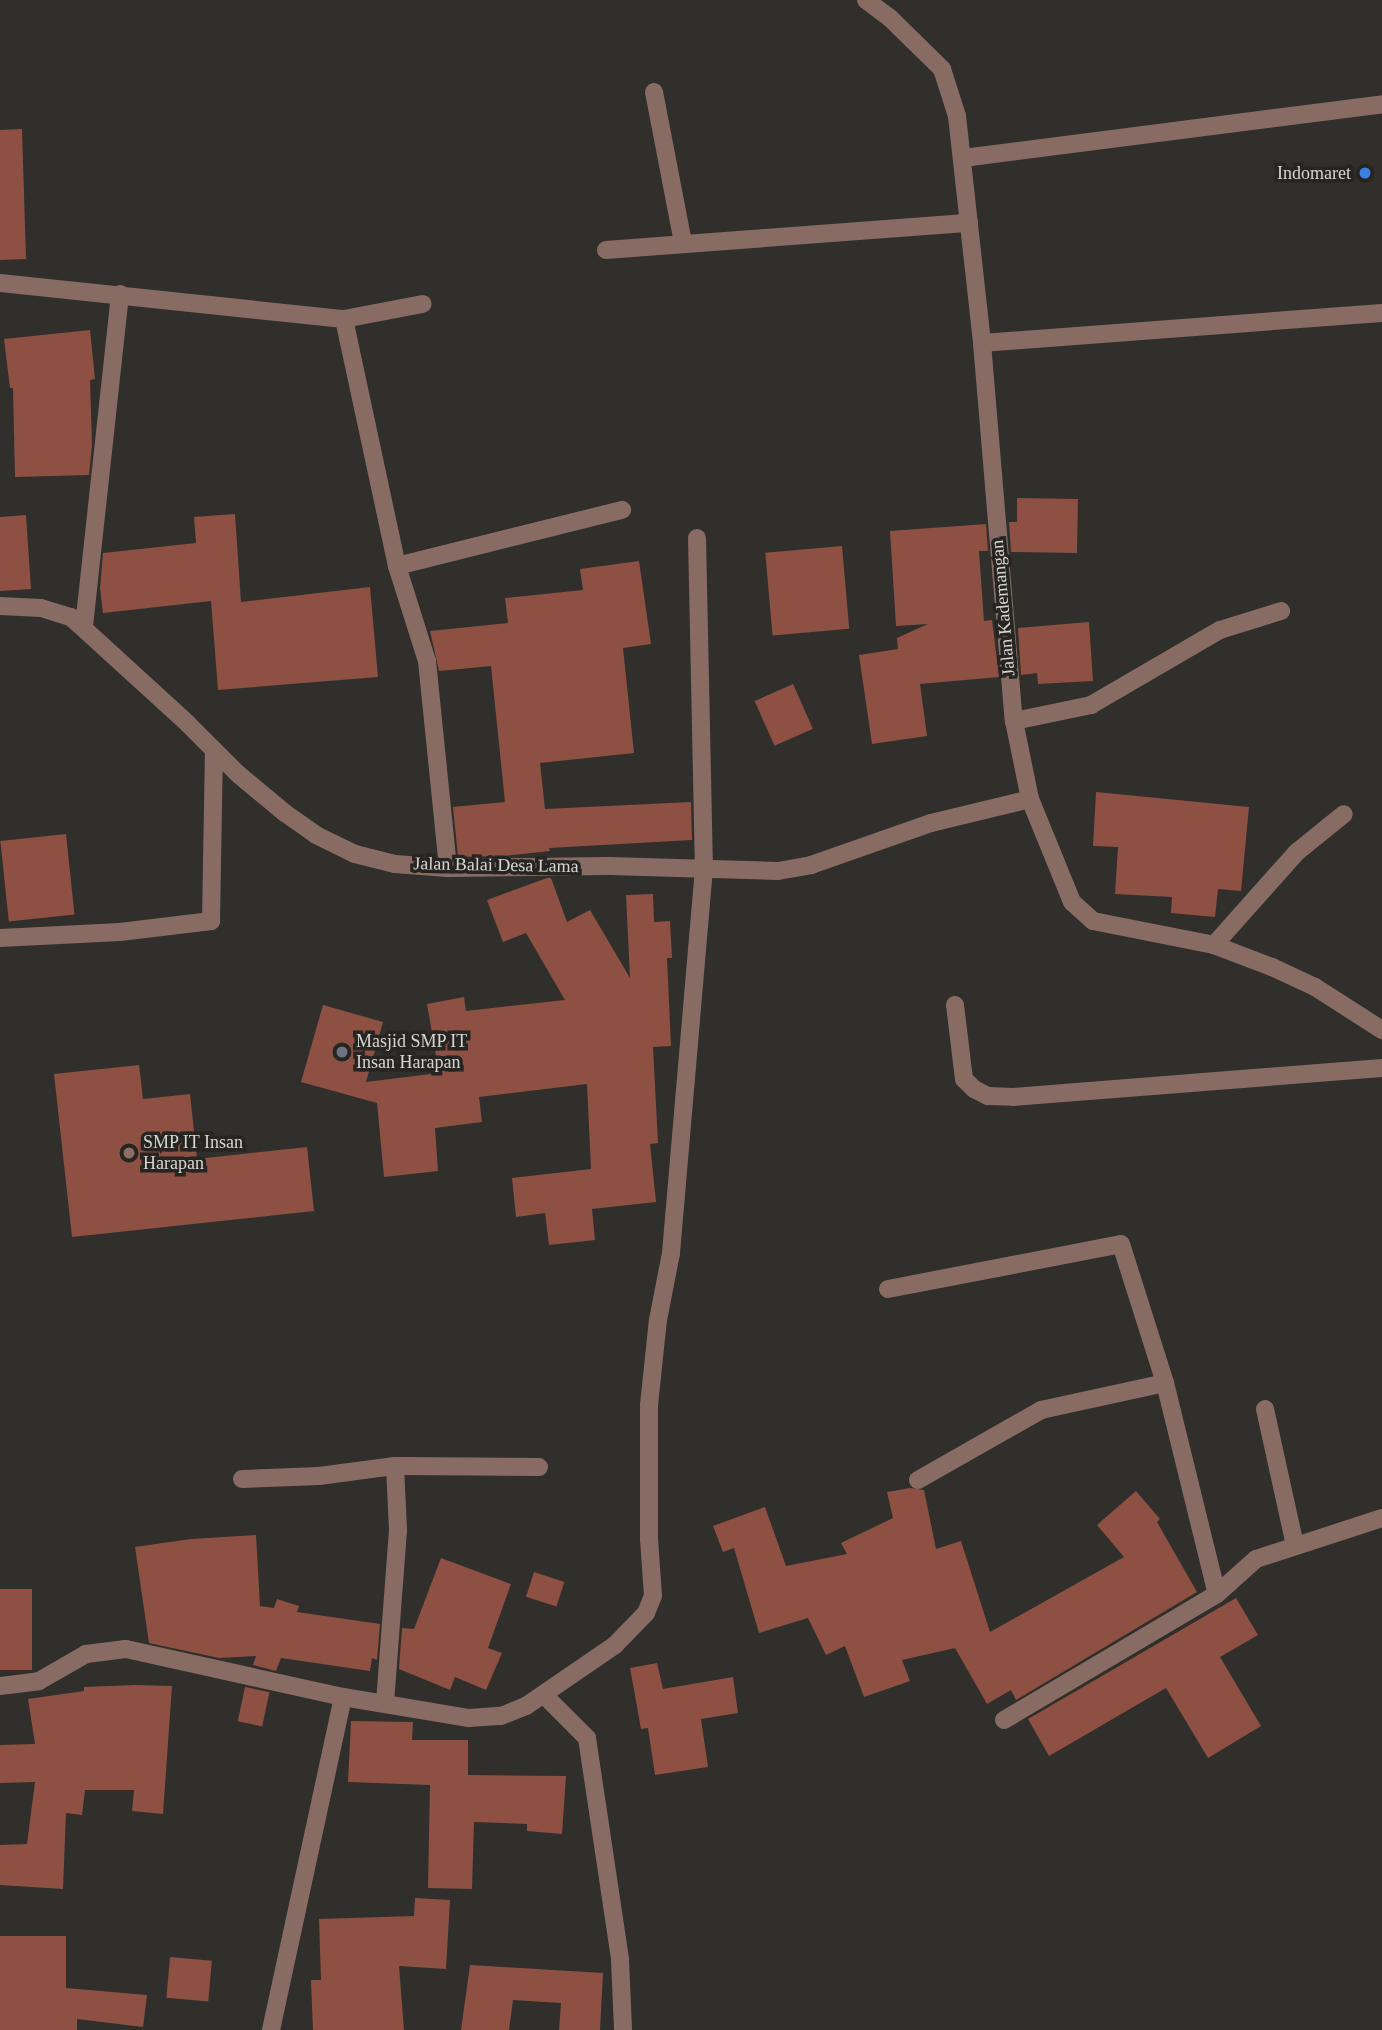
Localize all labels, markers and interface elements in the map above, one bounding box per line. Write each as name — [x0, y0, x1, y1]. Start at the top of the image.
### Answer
place label: Indomaret — [1277, 162, 1351, 184]
marker: Indomaret — [1357, 165, 1373, 181]
street label: Jalan Kademangan — [986, 539, 1020, 677]
street label: Jalan Balai Desa Lama — [413, 853, 579, 877]
place label: Masjid SMP IT Insan Harapan — [356, 1031, 468, 1074]
marker: Masjid SMP IT Insan Harapan — [334, 1044, 350, 1060]
place label: SMP IT Insan Harapan — [143, 1132, 244, 1174]
marker: SMP IT Insan Harapan — [121, 1145, 137, 1161]

